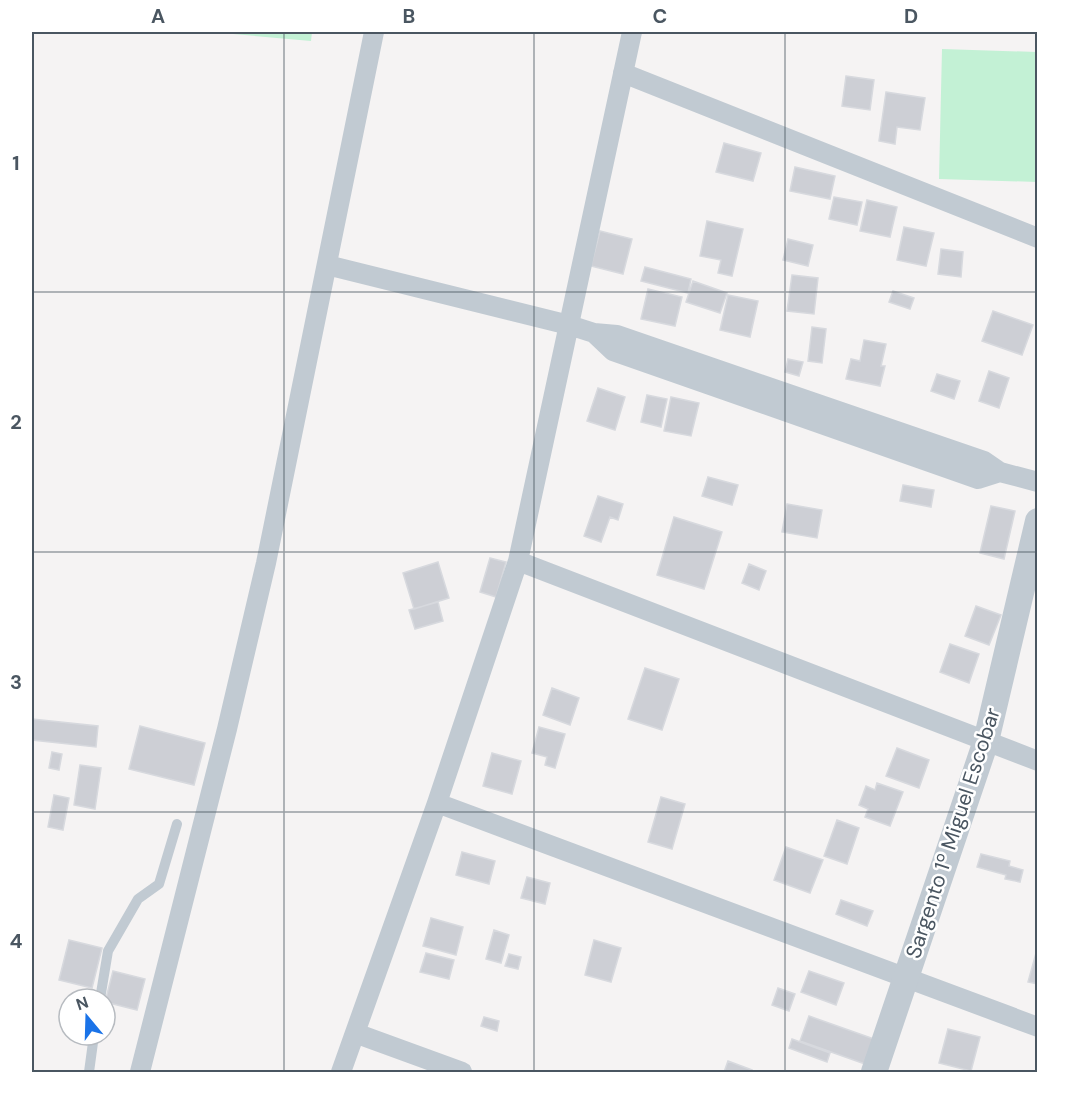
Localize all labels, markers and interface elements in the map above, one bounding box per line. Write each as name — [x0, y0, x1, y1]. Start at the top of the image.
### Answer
text: A — [151, 3, 165, 29]
text: B — [403, 3, 415, 29]
text: C — [653, 3, 667, 29]
text: D — [904, 3, 918, 29]
text: 1 — [12, 150, 20, 176]
text: 2 — [10, 409, 22, 435]
text: 3 — [10, 669, 22, 695]
street label: Sargento 1º Miguel Escobar — [899, 704, 1007, 962]
text: 4 — [10, 928, 23, 954]
north arrow — [57, 987, 117, 1047]
text: N — [73, 991, 91, 1015]

